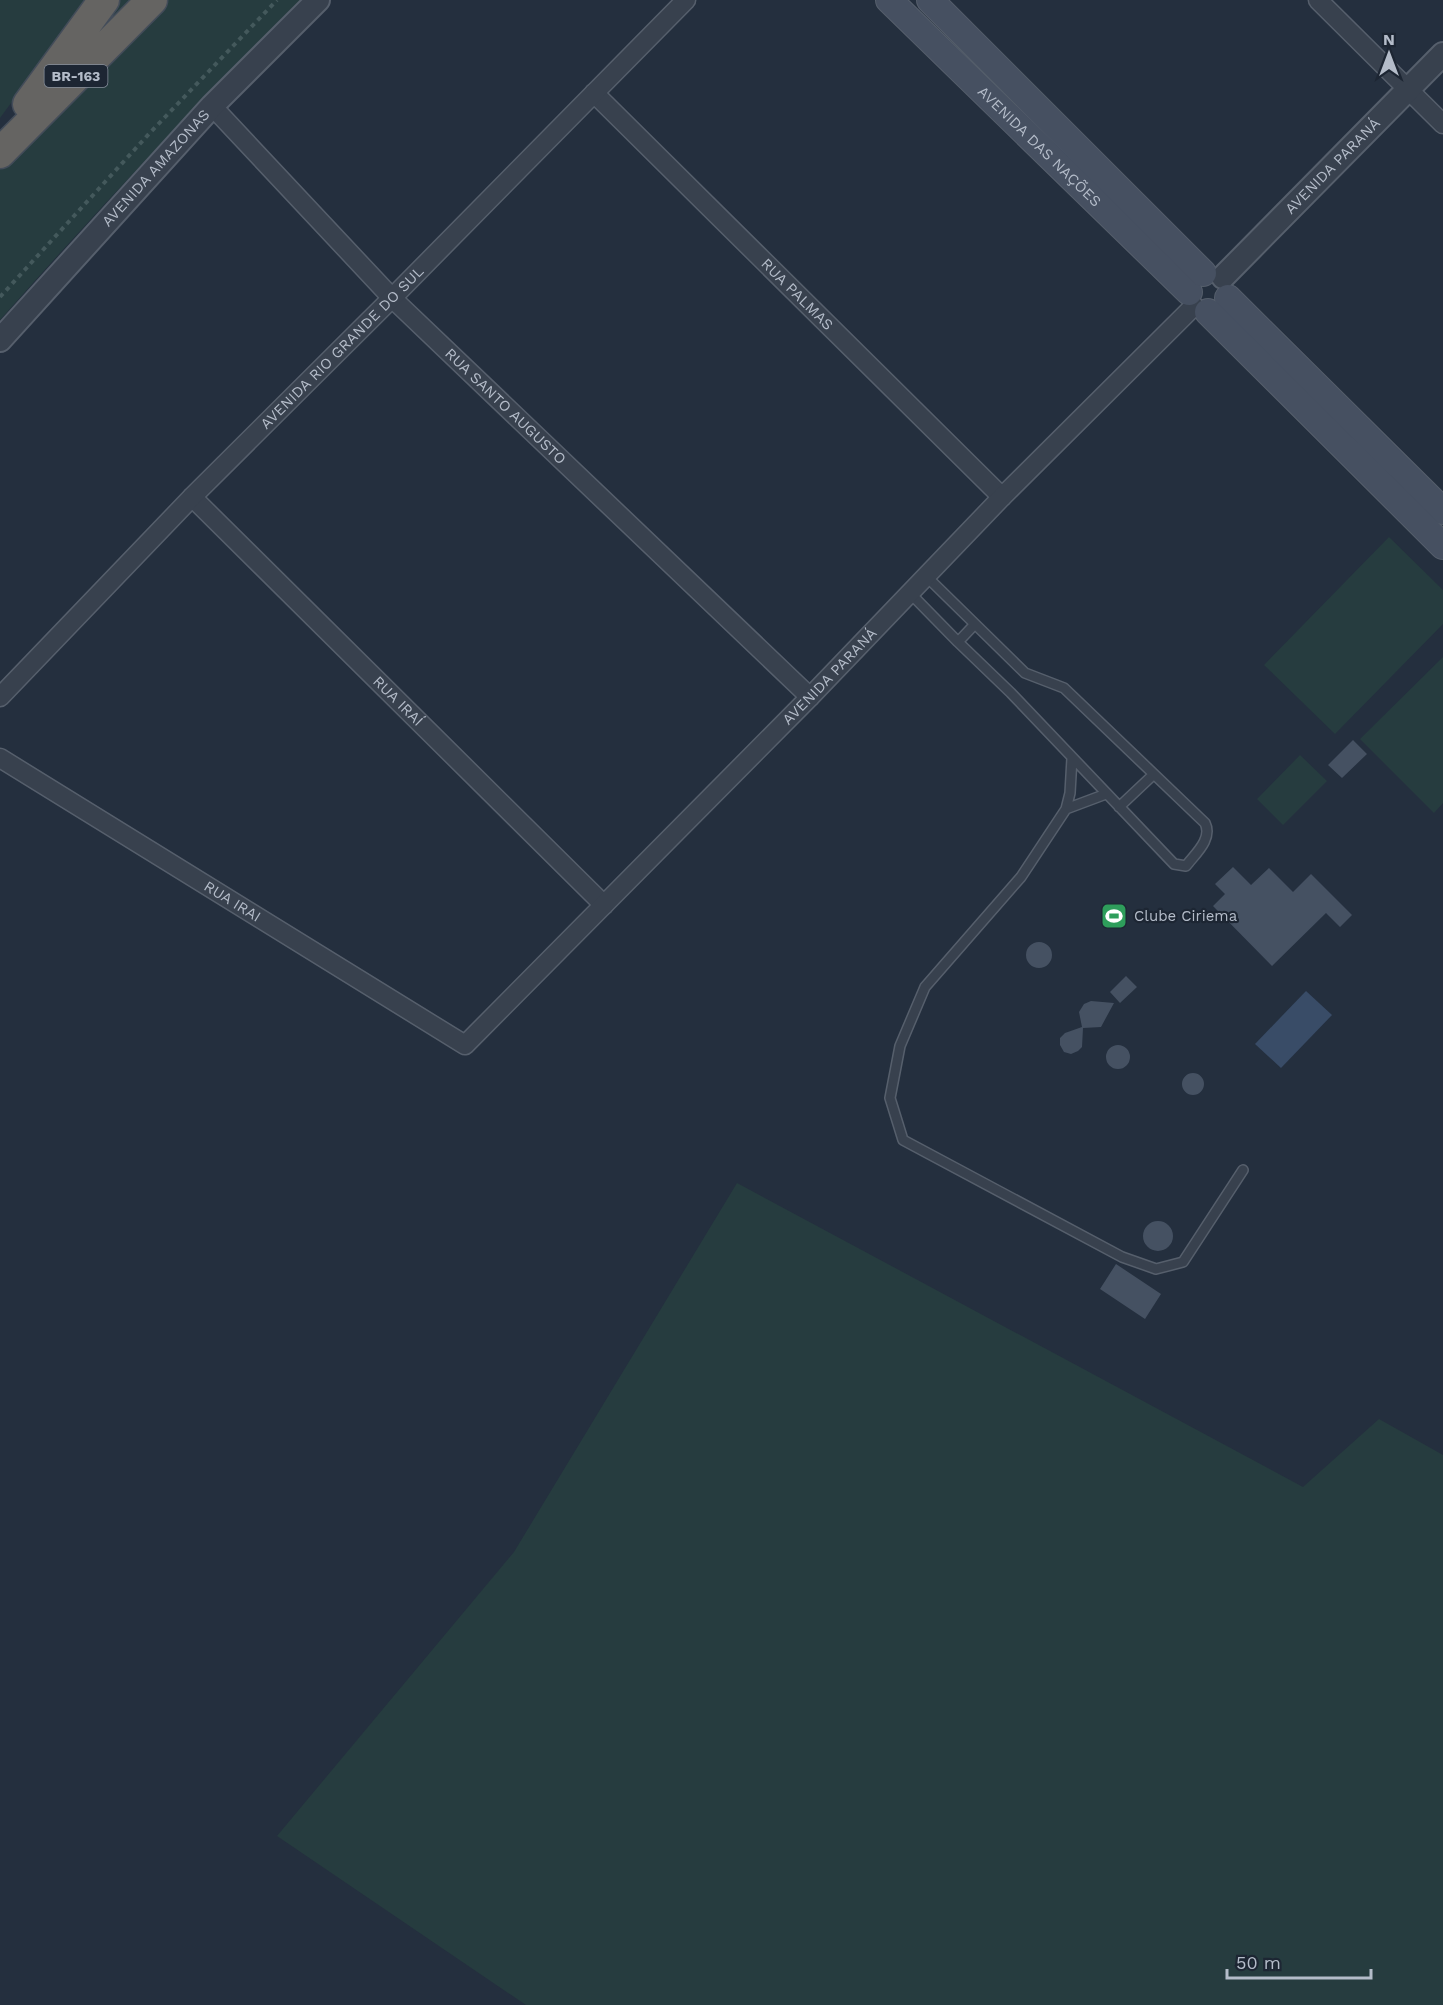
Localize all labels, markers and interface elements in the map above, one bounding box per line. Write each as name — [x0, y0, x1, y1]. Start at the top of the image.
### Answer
north arrow — [1359, 24, 1419, 84]
text: N — [1383, 30, 1395, 49]
road number: BR-163 — [44, 65, 107, 87]
street label: AVENIDA DAS NAÇÕES — [974, 82, 1105, 210]
street label: AVENIDA AMAZONAS — [98, 106, 213, 230]
street label: AVENIDA PARANÁ — [1281, 114, 1384, 218]
street label: RUA PALMAS — [757, 255, 837, 334]
street label: AVENIDA RIO GRANDE DO SUL — [257, 262, 427, 433]
street label: RUA SANTO AUGUSTO — [441, 344, 570, 468]
street label: AVENIDA PARANÁ — [779, 624, 881, 728]
street label: RUA IRAÍ — [369, 672, 427, 730]
street label: RUA IRAI — [201, 877, 264, 926]
sports icon: Clube Ciriema — [1099, 901, 1129, 931]
place label: Clube Ciriema — [1134, 907, 1238, 925]
scale bar — [1227, 1942, 1371, 1980]
text: 50 m — [1236, 1952, 1281, 1973]

